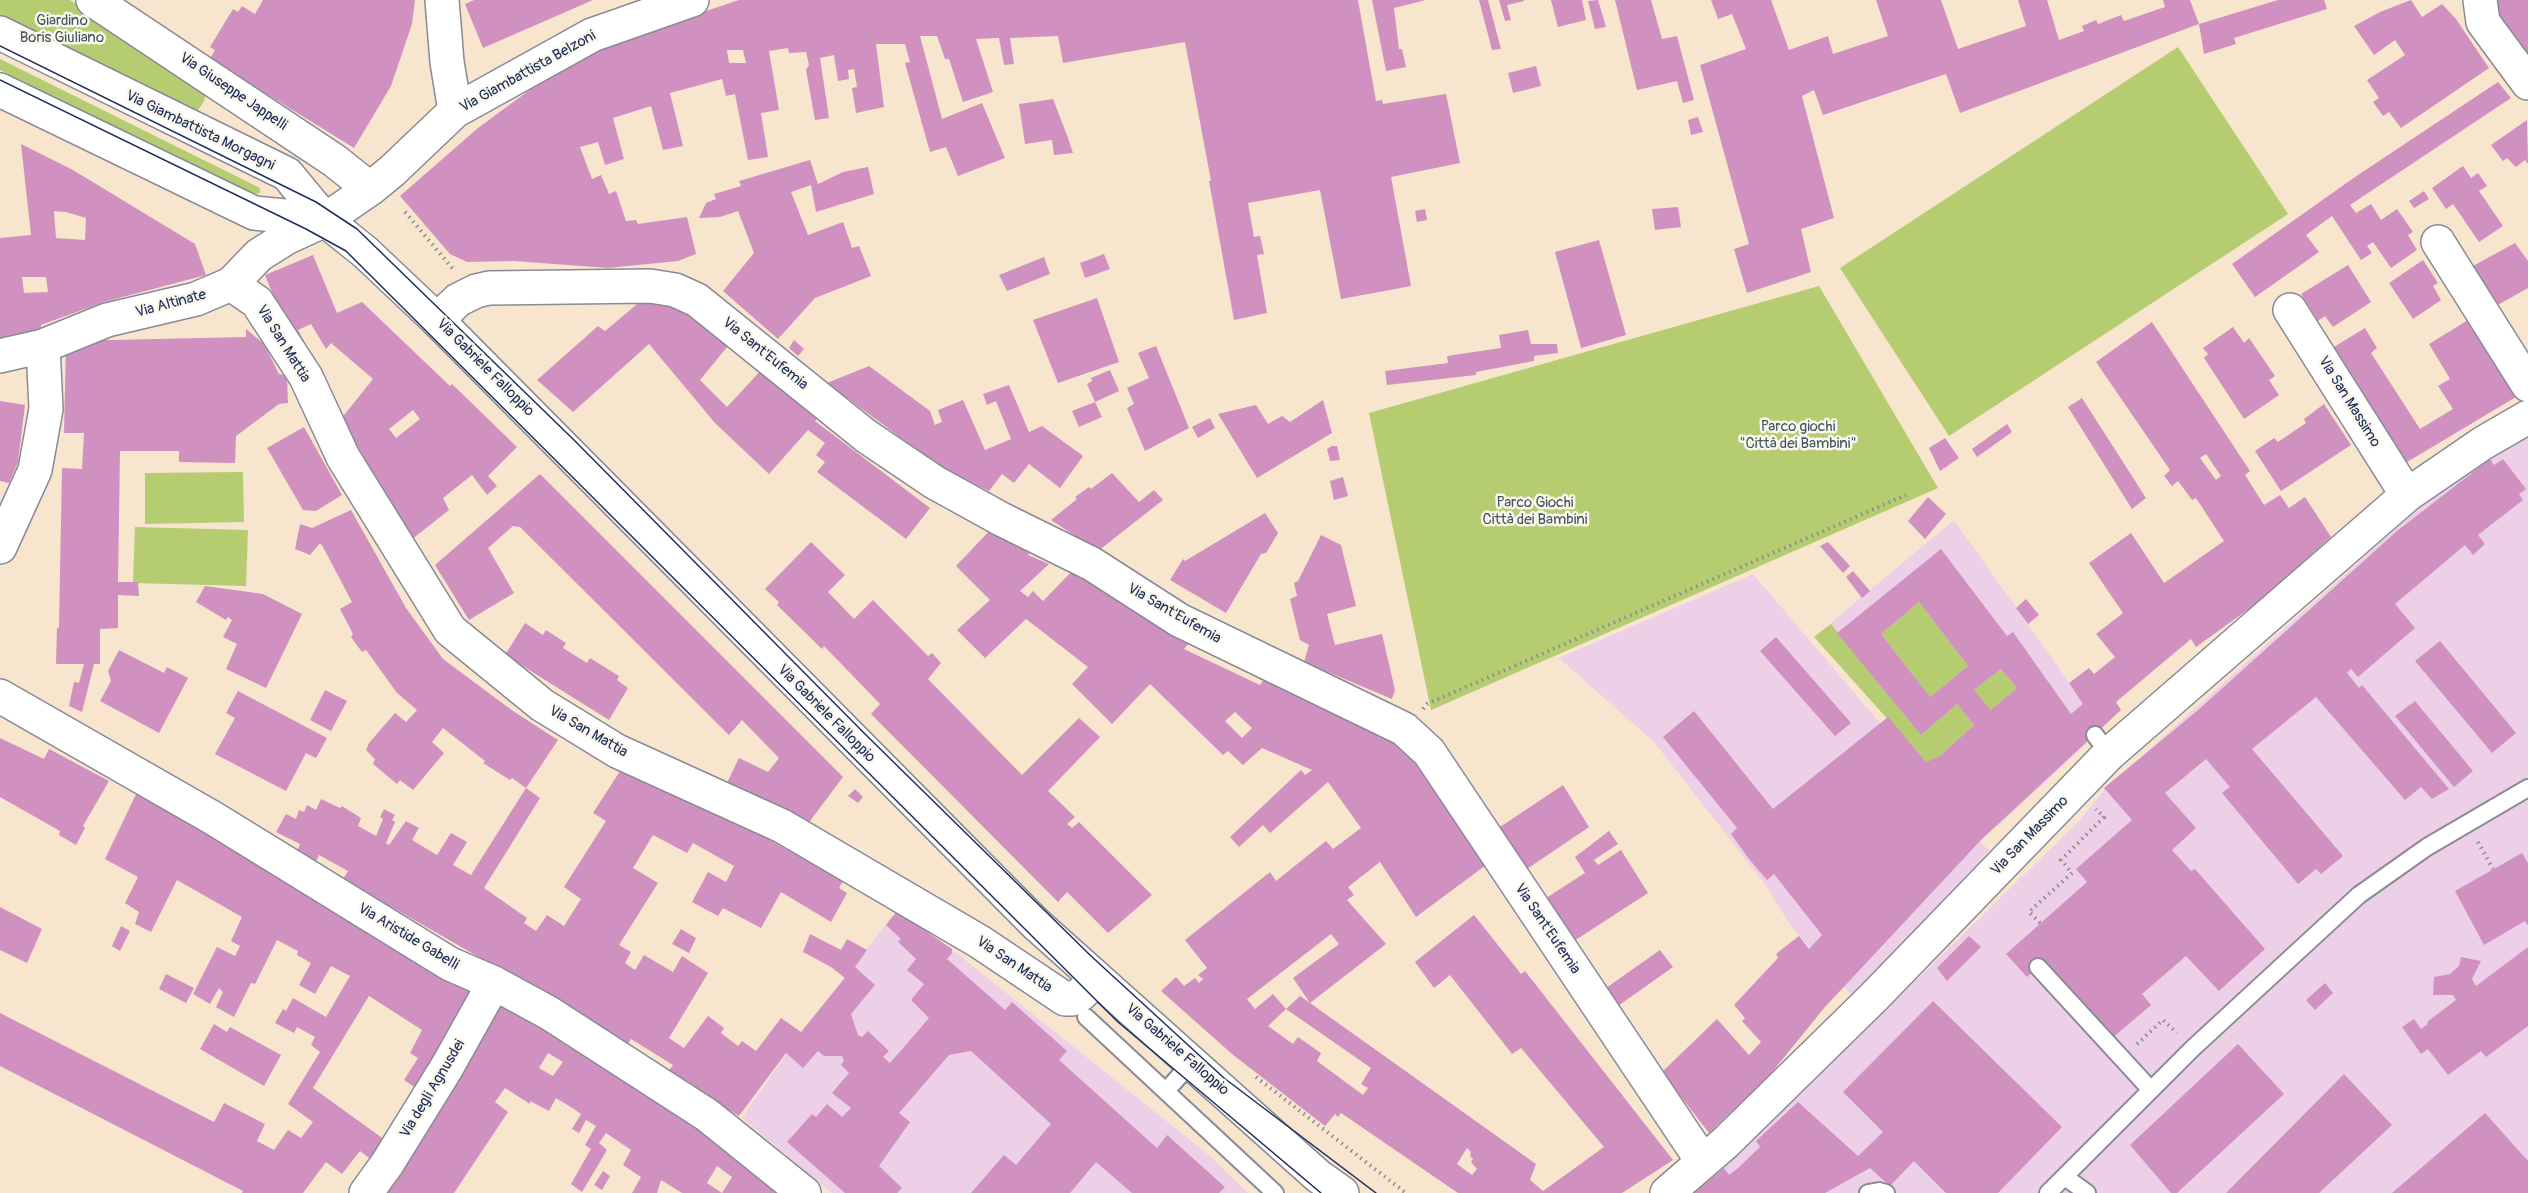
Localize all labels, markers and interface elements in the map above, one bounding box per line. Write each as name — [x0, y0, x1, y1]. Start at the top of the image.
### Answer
park label: Giardino Boris Giuliano — [20, 12, 104, 47]
street label: Via Giambattista Belzoni — [457, 27, 599, 117]
street label: Via Giuseppe Jappelli — [176, 49, 290, 135]
street label: Via Giambattista Morgagni — [122, 87, 278, 175]
street label: Via Altinate — [134, 286, 208, 322]
street label: Via San Mattia — [252, 302, 314, 386]
street label: Via Sant'Eufemia — [718, 314, 812, 394]
street label: Via Gabriele Falloppio — [432, 315, 538, 421]
street label: Via San Massimo — [2314, 353, 2384, 451]
park label: Parco giochi "Città dei Bambini" — [1740, 418, 1856, 453]
park label: Parco Giochi Città dei Bambini — [1483, 494, 1587, 529]
street label: Via Sant'Eufemia — [1124, 580, 1224, 648]
street label: Via Gabriele Falloppio — [773, 661, 879, 767]
street label: Via San Mattia — [545, 702, 631, 762]
street label: Via San Massimo — [1987, 792, 2073, 880]
street label: Via Sant'Eufemia — [1510, 880, 1584, 978]
street label: Via Aristide Gabelli — [354, 900, 462, 974]
street label: Via San Mattia — [973, 933, 1055, 997]
street label: Via Gabriele Falloppio — [1122, 1000, 1232, 1100]
street label: Via degli Agnusdei — [397, 1037, 469, 1141]

